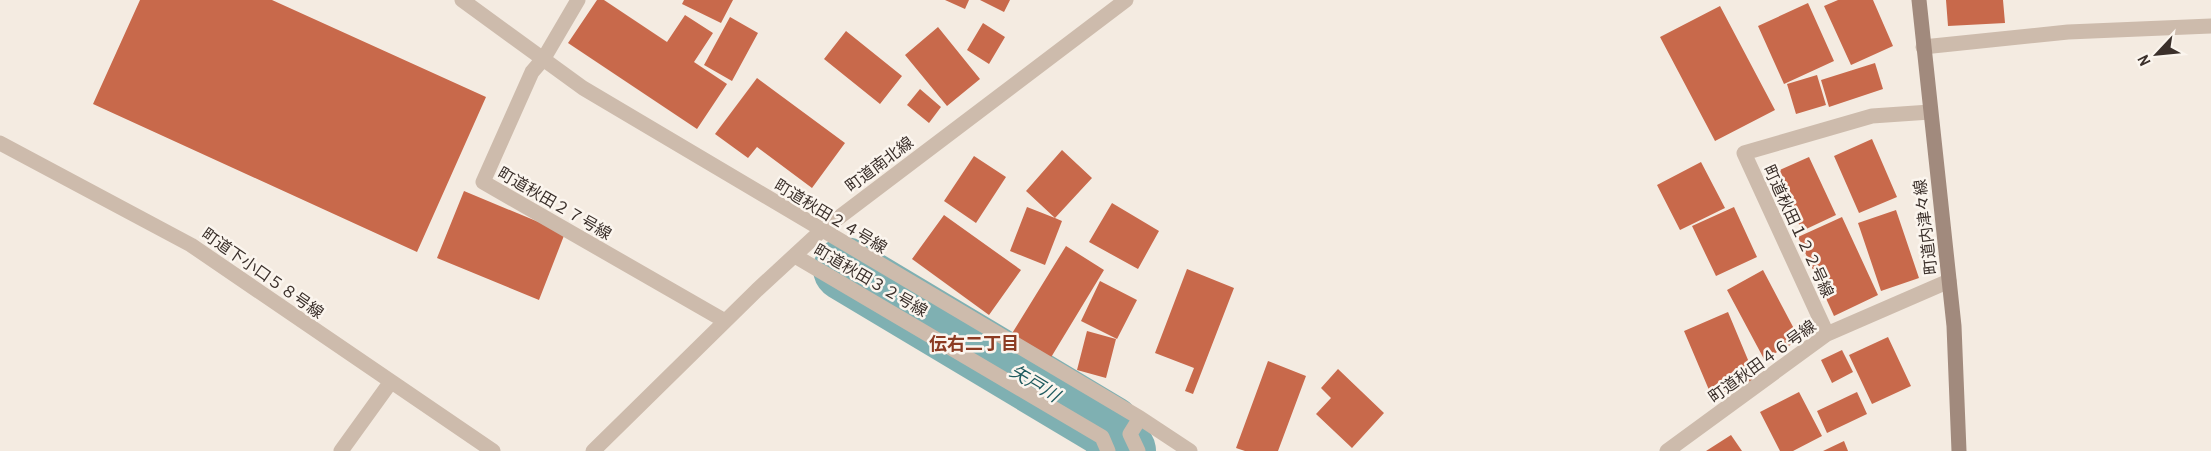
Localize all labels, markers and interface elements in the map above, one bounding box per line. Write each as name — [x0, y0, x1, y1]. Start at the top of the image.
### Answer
north arrow — [2127, 24, 2187, 84]
text: N — [2132, 51, 2155, 70]
street label: 町道南北線 — [840, 131, 918, 197]
street label: 町道秋田２７号線 — [494, 161, 616, 245]
street label: 町道秋田１２２号線 — [1759, 161, 1839, 301]
street label: 町道秋田２４号線 — [770, 174, 892, 258]
street label: 町道内津々線 — [1908, 178, 1942, 276]
street label: 町道下小口５８号線 — [198, 223, 328, 323]
street label: 町道秋田３２号線 — [810, 238, 932, 322]
street label: 町道秋田４６号線 — [1704, 314, 1820, 408]
district label: 伝右二丁目 — [929, 331, 1019, 356]
water label: 矢戸川 — [1005, 358, 1066, 409]

